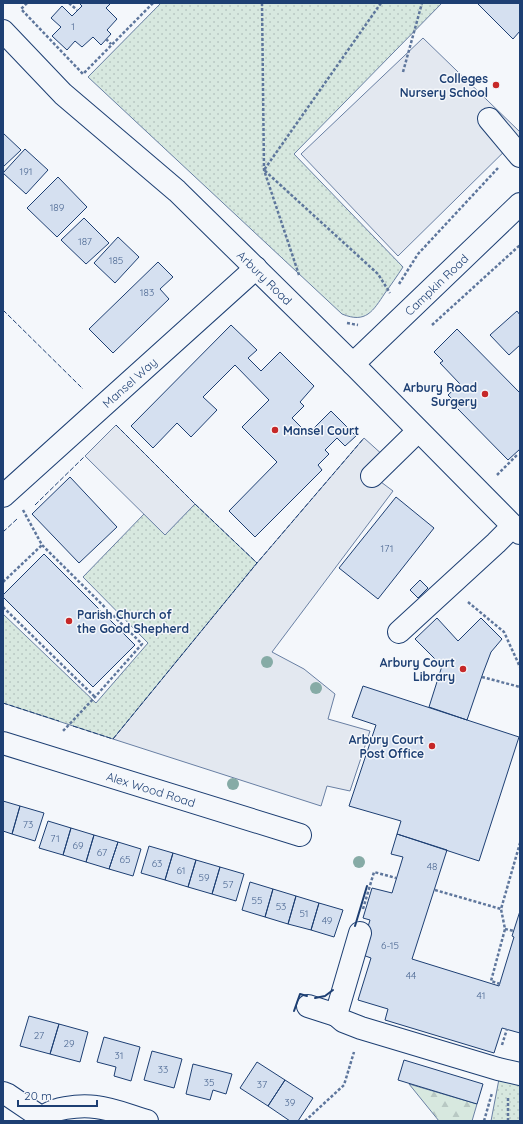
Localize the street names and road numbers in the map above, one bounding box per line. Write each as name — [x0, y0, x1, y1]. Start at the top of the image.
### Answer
street label: Arbury Road — [234, 247, 296, 308]
street label: Campkin Road — [401, 251, 471, 318]
street label: Mansel Way — [99, 354, 160, 411]
street label: Alex Wood Road — [105, 768, 197, 810]

